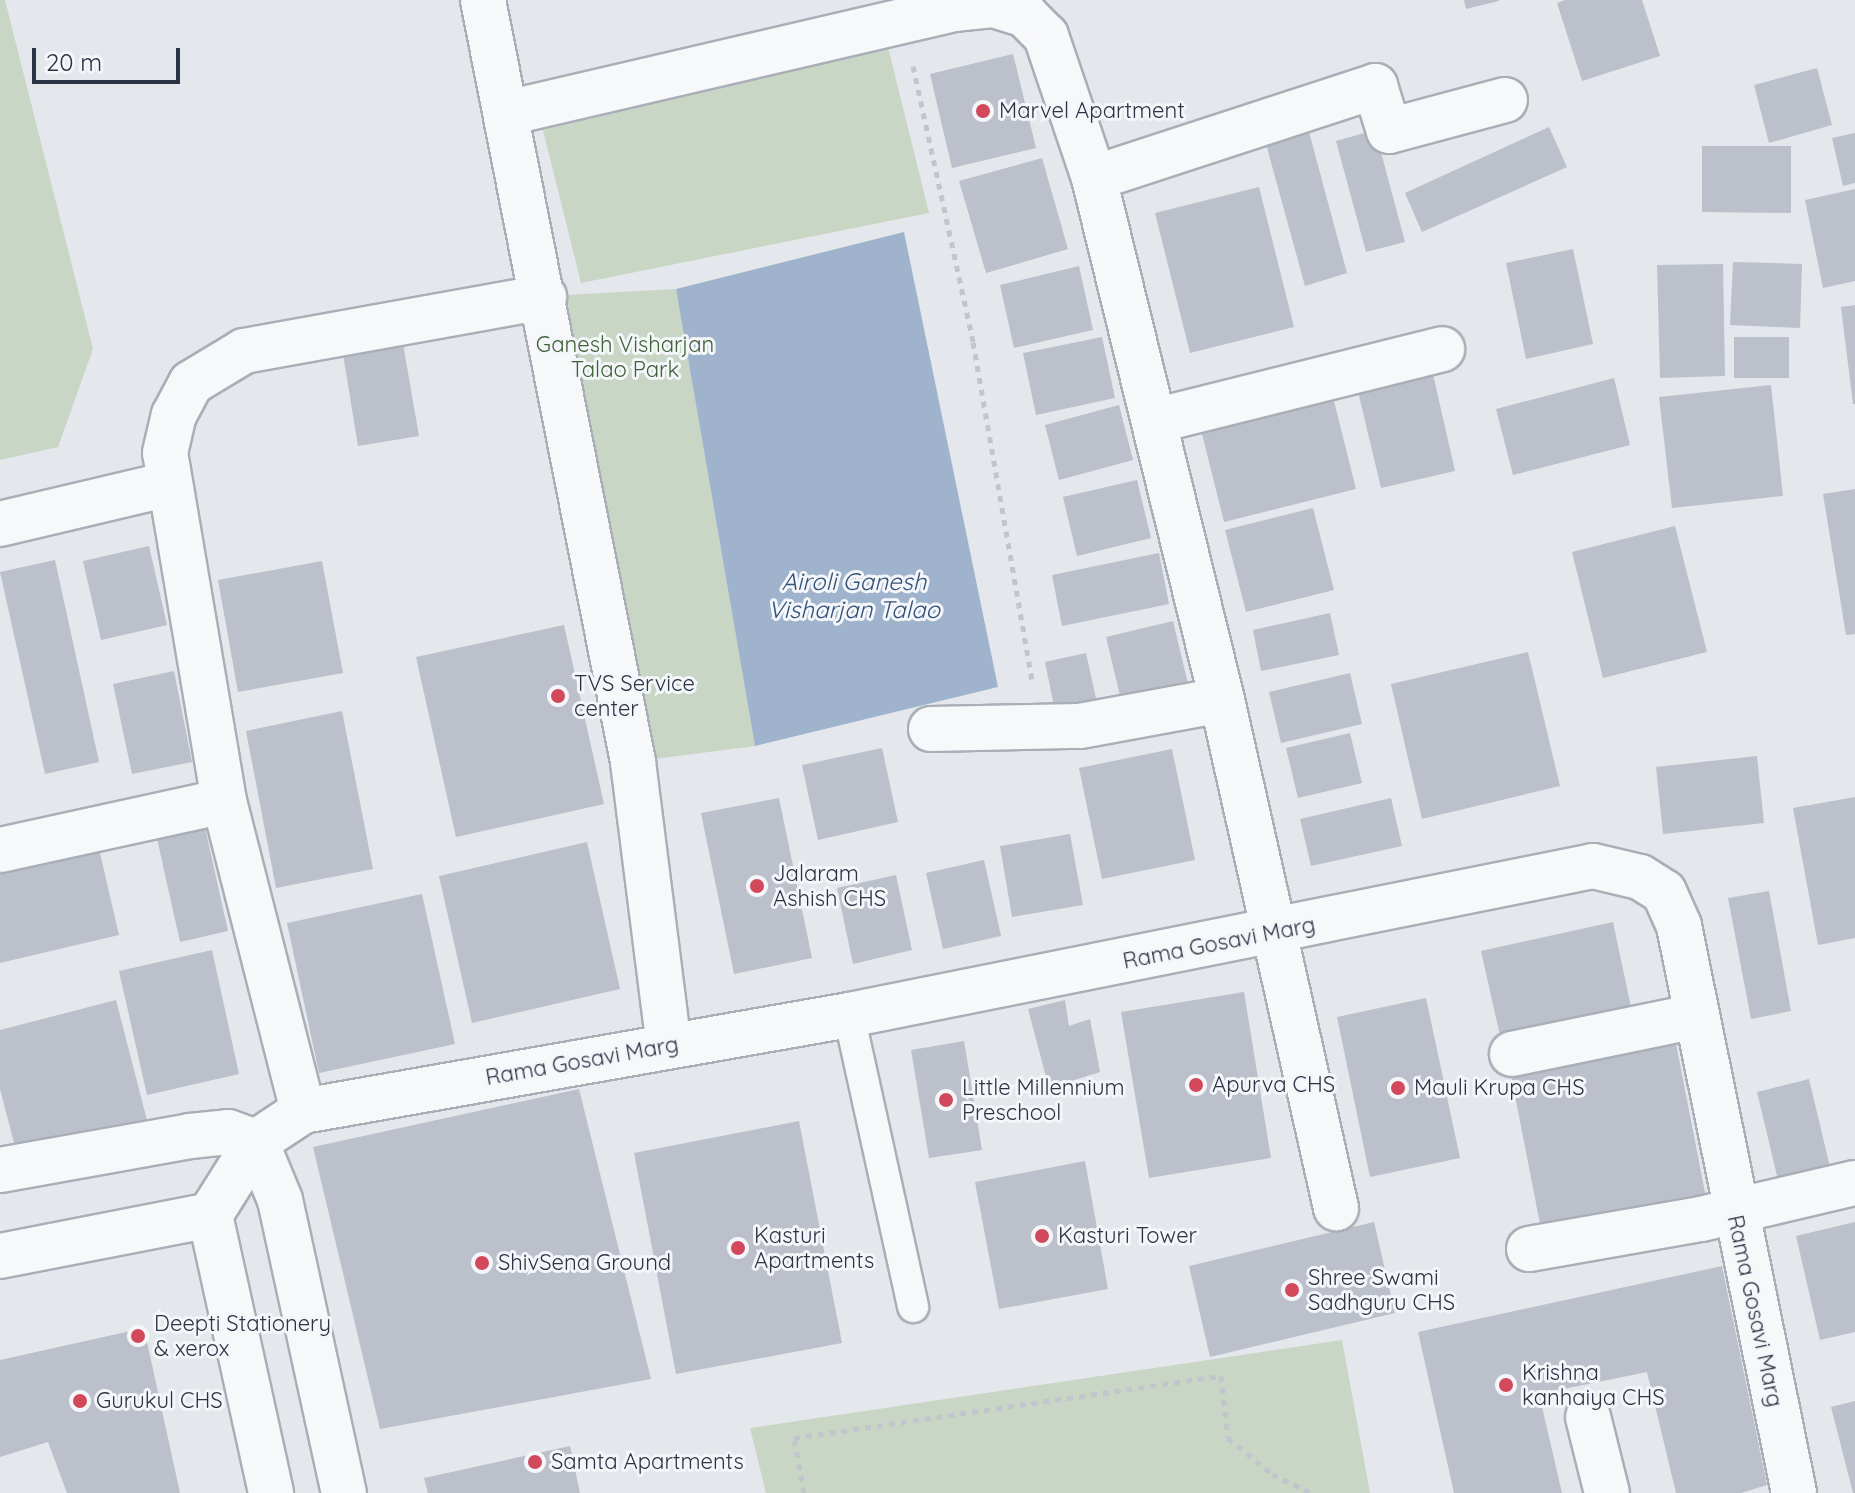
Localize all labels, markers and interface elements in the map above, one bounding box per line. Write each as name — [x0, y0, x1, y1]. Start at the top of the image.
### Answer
scale bar — [36, 32, 184, 82]
text: 20 m — [46, 47, 102, 77]
place label: Marvel Apartment — [999, 98, 1185, 124]
marker: Marvel Apartment — [974, 102, 992, 120]
park label: Ganesh Visharjan Talao Park — [536, 331, 714, 382]
water label: Airoli Ganesh Visharjan Talao — [768, 568, 940, 624]
place label: TVS Service center — [574, 670, 695, 722]
marker: TVS Service center — [549, 687, 567, 705]
place label: Jalaram Ashish CHS — [773, 860, 886, 912]
marker: Jalaram Ashish CHS — [748, 877, 766, 895]
street label: Rama Gosavi Marg — [1121, 911, 1317, 975]
street label: Rama Gosavi Marg — [483, 1031, 681, 1091]
place label: Apurva CHS — [1212, 1072, 1335, 1098]
place label: Little Millennium Preschool — [962, 1074, 1125, 1126]
place label: Mauli Krupa CHS — [1414, 1075, 1584, 1101]
marker: Apurva CHS — [1187, 1076, 1205, 1094]
marker: Mauli Krupa CHS — [1389, 1079, 1407, 1097]
marker: Little Millennium Preschool — [937, 1091, 955, 1109]
street label: Rama Gosavi Marg — [1722, 1213, 1788, 1409]
place label: Kasturi Apartments — [754, 1222, 874, 1274]
place label: Kasturi Tower — [1058, 1223, 1197, 1249]
marker: Kasturi Tower — [1033, 1227, 1051, 1245]
marker: Kasturi Apartments — [729, 1239, 747, 1257]
place label: ShivSena Ground — [498, 1250, 671, 1276]
marker: ShivSena Ground — [473, 1254, 491, 1272]
place label: Shree Swami Sadhguru CHS — [1308, 1264, 1455, 1316]
marker: Shree Swami Sadhguru CHS — [1283, 1281, 1301, 1299]
place label: Deepti Stationery & xerox — [154, 1310, 331, 1362]
marker: Deepti Stationery & xerox — [129, 1327, 147, 1345]
place label: Krishna kanhaiya CHS — [1522, 1359, 1665, 1410]
marker: Krishna kanhaiya CHS — [1497, 1376, 1515, 1394]
place label: Gurukul CHS — [96, 1388, 223, 1414]
marker: Gurukul CHS — [71, 1392, 89, 1410]
place label: Samta Apartments — [551, 1449, 744, 1475]
marker: Samta Apartments — [526, 1453, 544, 1471]

